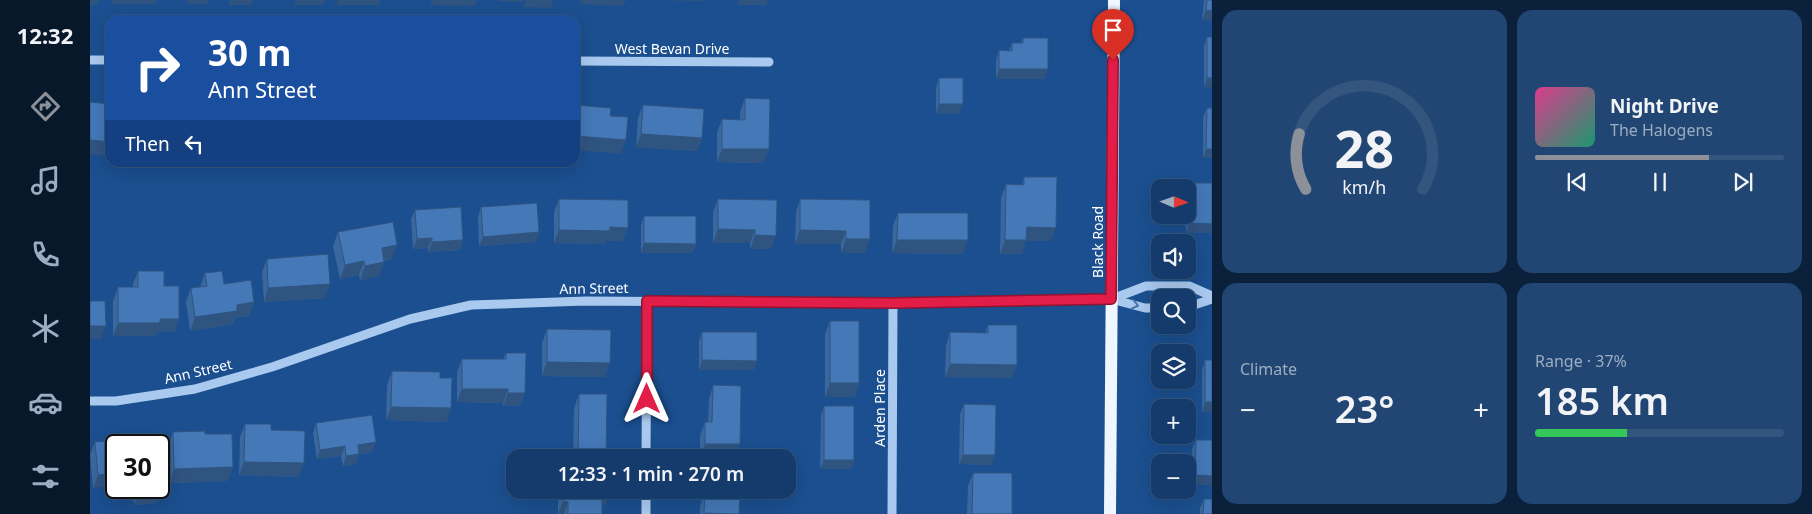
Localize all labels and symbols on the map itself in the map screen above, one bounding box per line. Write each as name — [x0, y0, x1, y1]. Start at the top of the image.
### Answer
pin — [1092, 9, 1134, 60]
street label: West Bevan Drive — [615, 39, 729, 58]
north arrow — [1151, 179, 1196, 224]
street label: Black Road — [1088, 206, 1107, 278]
street label: Ann Street — [559, 278, 629, 298]
one-way arrow — [1131, 300, 1139, 310]
street label: Ann Street — [162, 354, 234, 388]
street label: Arden Place — [870, 369, 889, 447]
position arrow — [620, 372, 672, 424]
speed limit sign: 30 — [105, 434, 170, 499]

